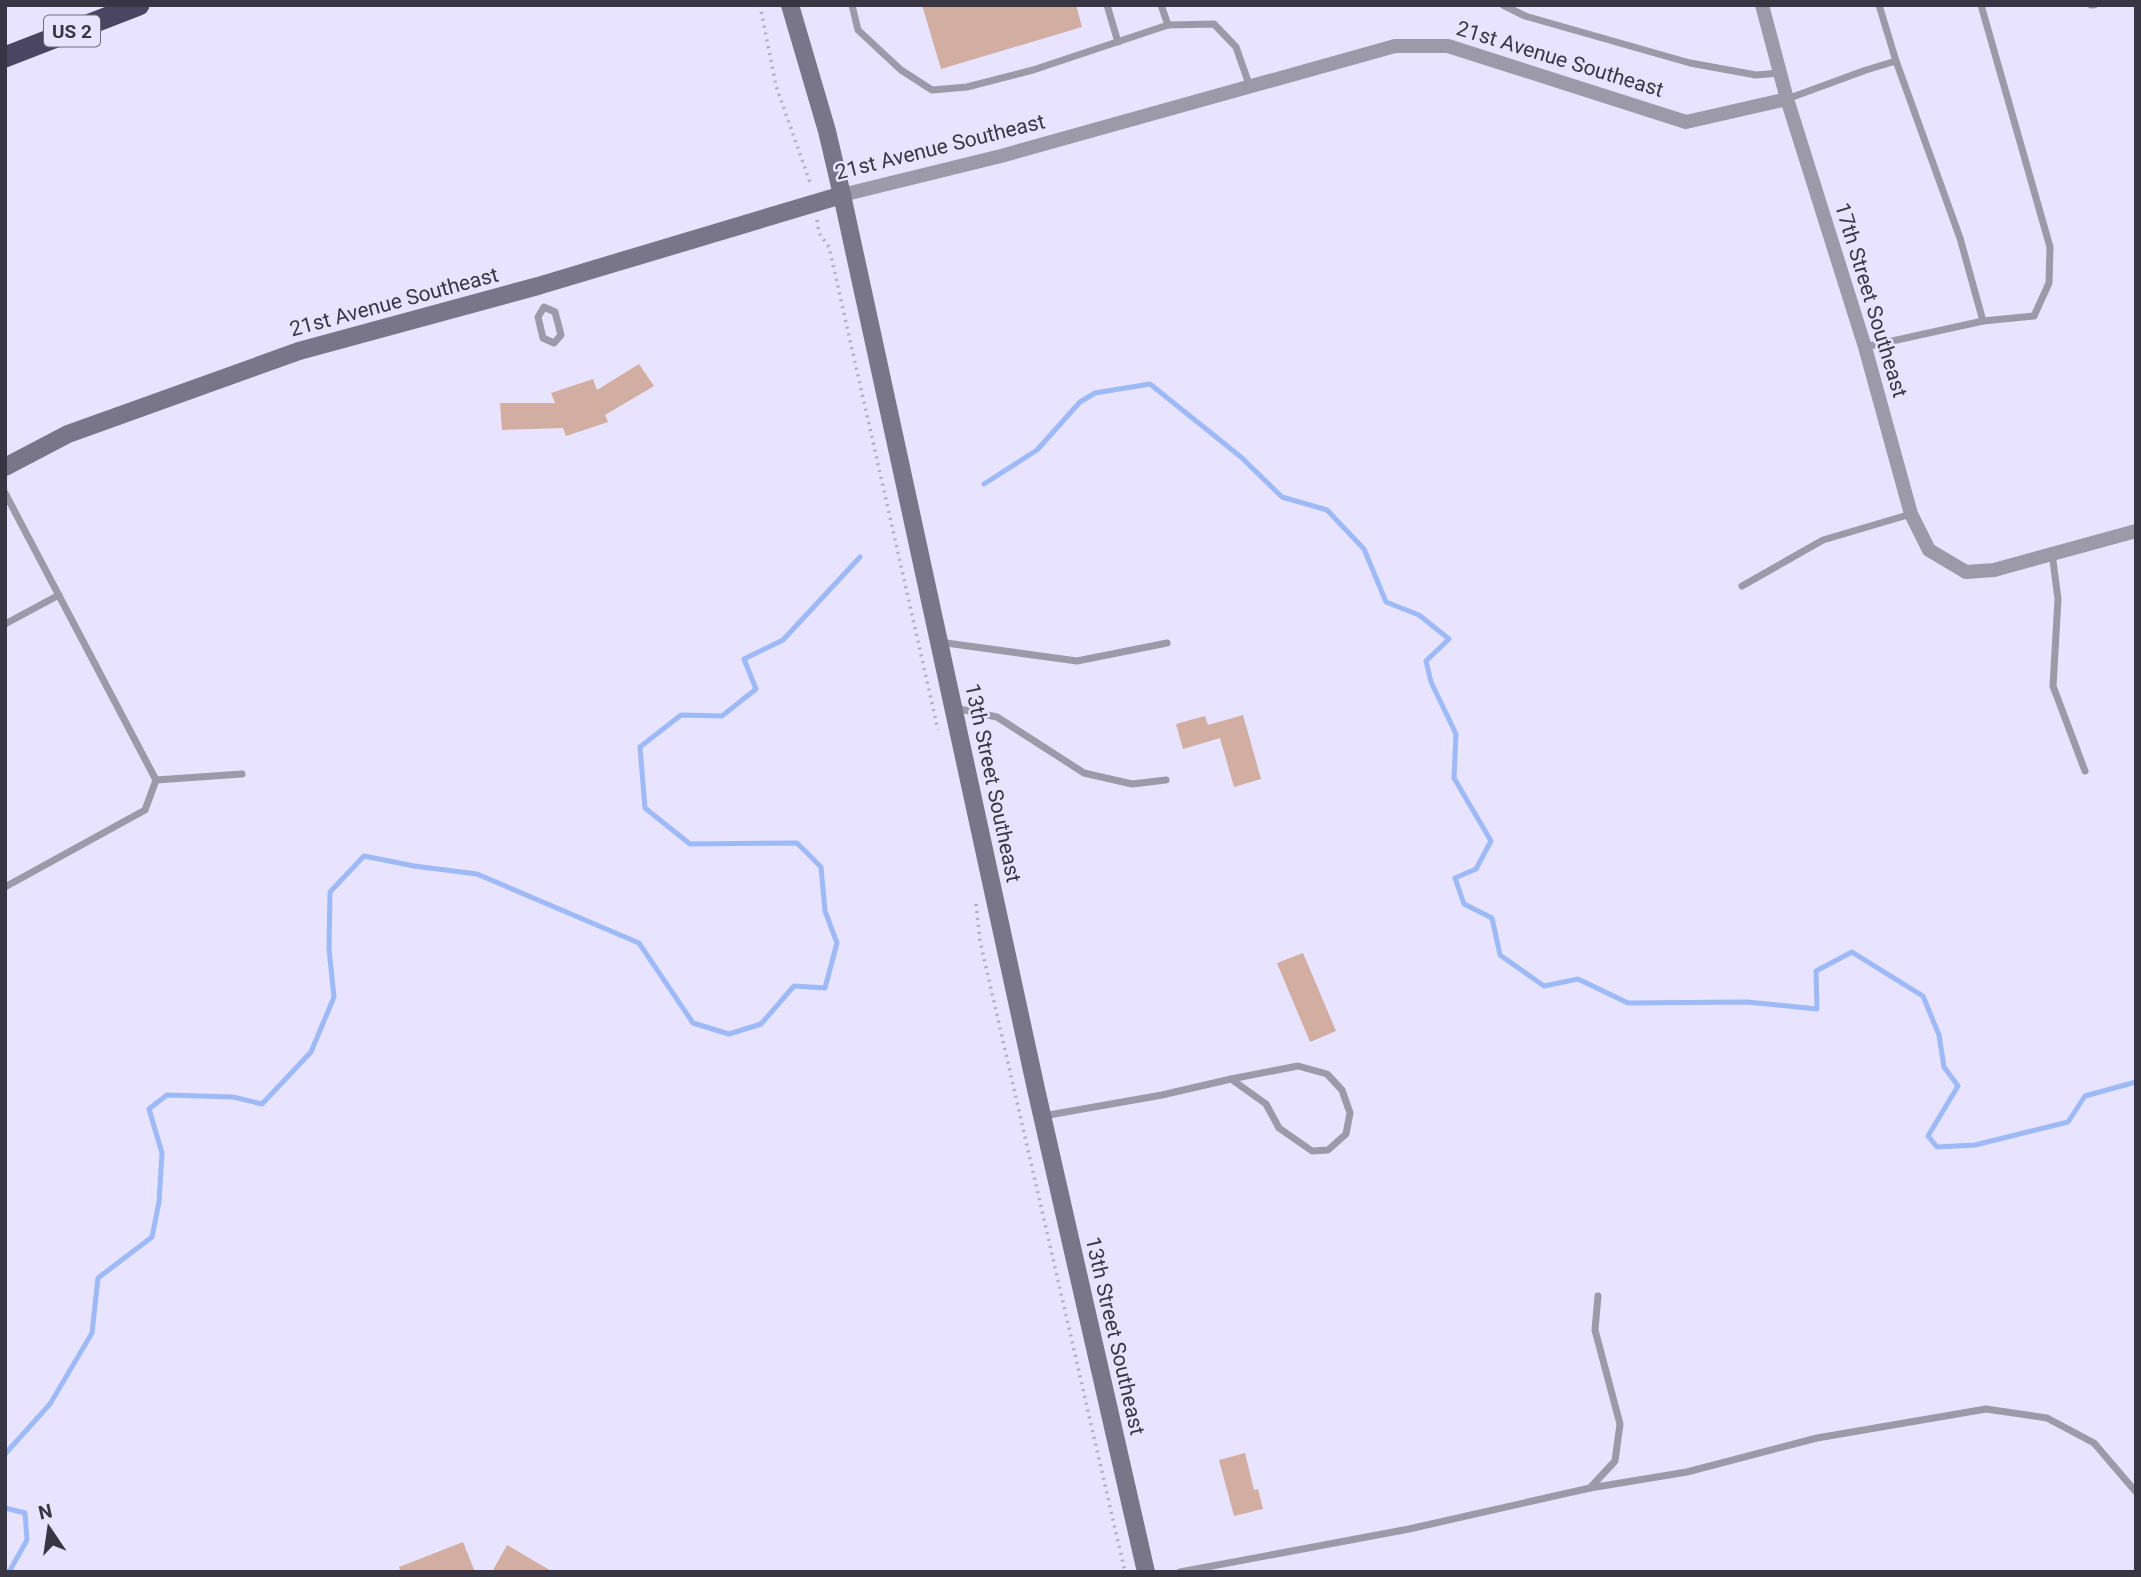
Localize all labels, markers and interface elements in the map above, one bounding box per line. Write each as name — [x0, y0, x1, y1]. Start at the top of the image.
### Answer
road number: US 2 — [44, 16, 100, 46]
street label: 21st Avenue Southeast — [1454, 16, 1666, 102]
street label: 21st Avenue Southeast — [833, 109, 1047, 185]
street label: 17th Street Southeast — [1830, 200, 1912, 400]
street label: 21st Avenue Southeast — [287, 263, 501, 341]
street label: 13th Street Southeast — [960, 681, 1026, 885]
street label: 13th Street Southeast — [1081, 1235, 1150, 1438]
north arrow — [14, 1493, 84, 1563]
text: N — [36, 1499, 54, 1525]

